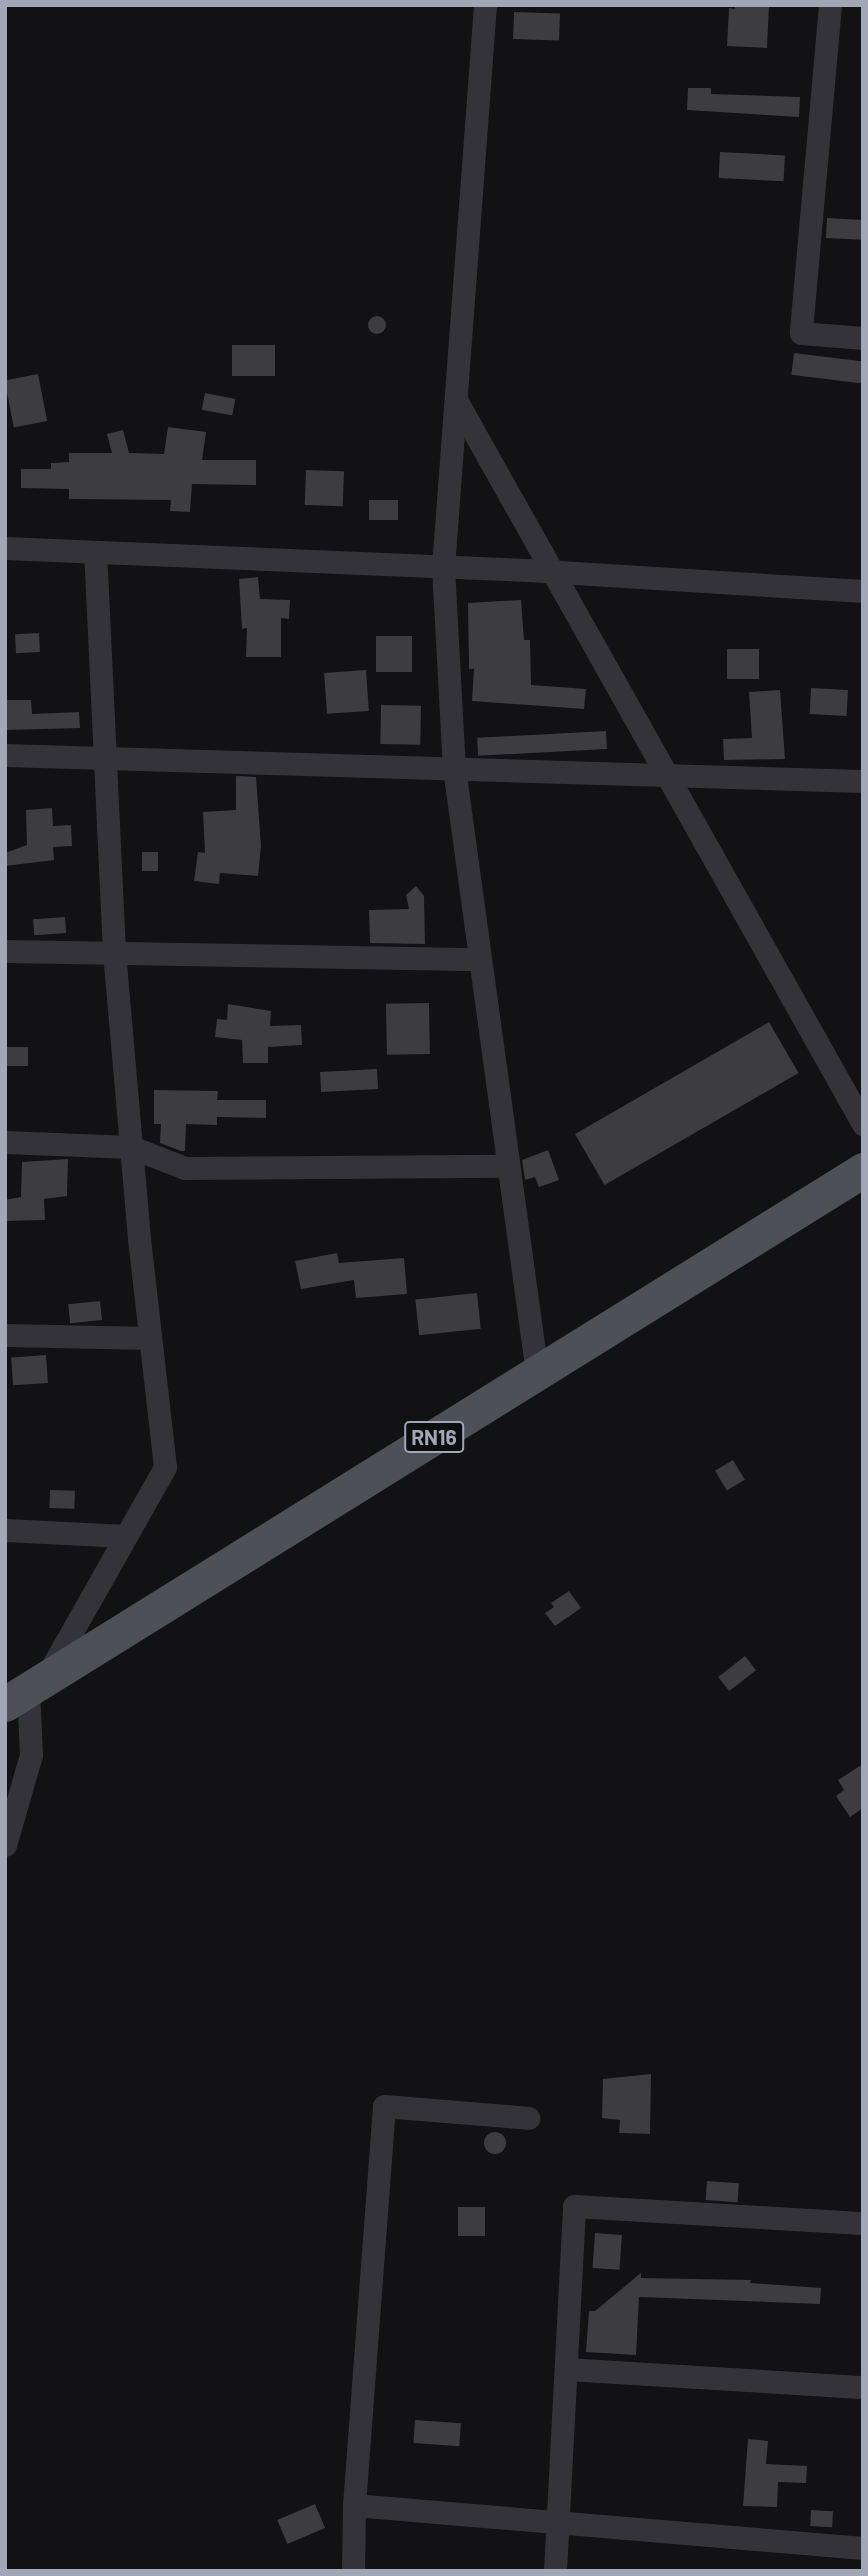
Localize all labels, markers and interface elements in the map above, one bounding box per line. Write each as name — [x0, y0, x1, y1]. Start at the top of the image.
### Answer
road number: RN16 — [402, 1420, 466, 1454]

